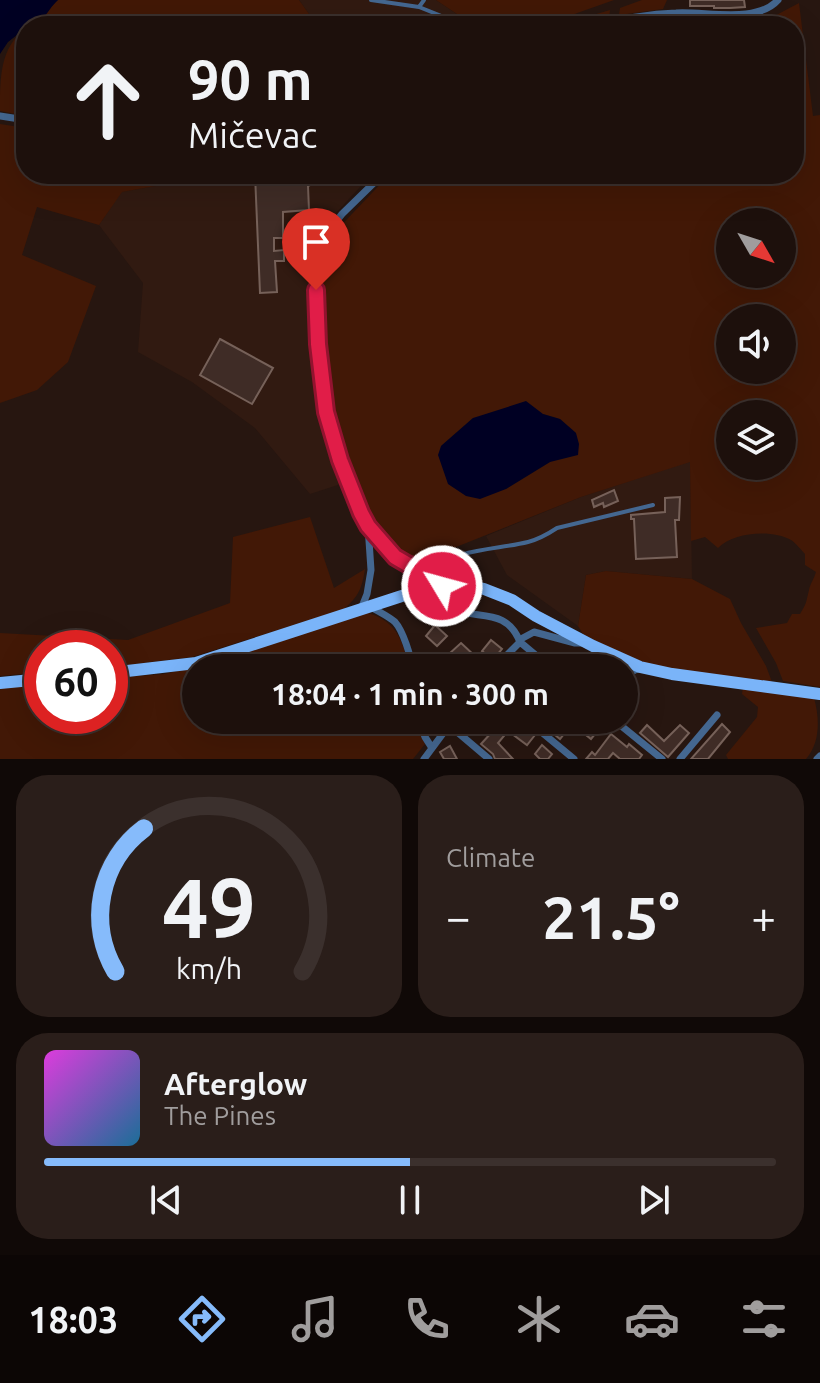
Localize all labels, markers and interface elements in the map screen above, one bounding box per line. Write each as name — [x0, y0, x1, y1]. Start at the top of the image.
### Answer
icon: ahead — [56, 48, 160, 152]
text: 90 m — [188, 48, 313, 111]
text: Mičevac — [188, 114, 317, 155]
pin — [282, 208, 350, 290]
north arrow — [716, 208, 796, 288]
map controls — [716, 208, 796, 480]
icon: arrive — [294, 220, 338, 264]
button: sound — [716, 304, 796, 384]
button: layers — [716, 400, 796, 480]
position arrow — [400, 544, 484, 628]
speed limit sign: 60 — [24, 630, 128, 734]
text: 18:04 · 1 min · 300 m — [271, 677, 549, 711]
text: Climate — [446, 843, 535, 872]
text: 49 — [162, 860, 256, 954]
text: 21.5° — [542, 883, 680, 950]
text: − — [446, 892, 471, 941]
text: + — [751, 892, 776, 941]
text: km/h — [176, 952, 242, 984]
text: Afterglow — [164, 1067, 307, 1101]
text: The Pines — [164, 1101, 276, 1130]
icon: previous — [144, 1178, 188, 1222]
icon: pause — [388, 1178, 432, 1222]
icon: next — [632, 1178, 676, 1222]
icon: directions — [174, 1291, 230, 1347]
icon: music — [287, 1291, 343, 1347]
icon: phone — [399, 1291, 455, 1347]
icon: climate — [511, 1291, 567, 1347]
icon: car — [624, 1291, 680, 1347]
icon: filters — [736, 1291, 792, 1347]
text: 18:03 — [28, 1299, 118, 1340]

